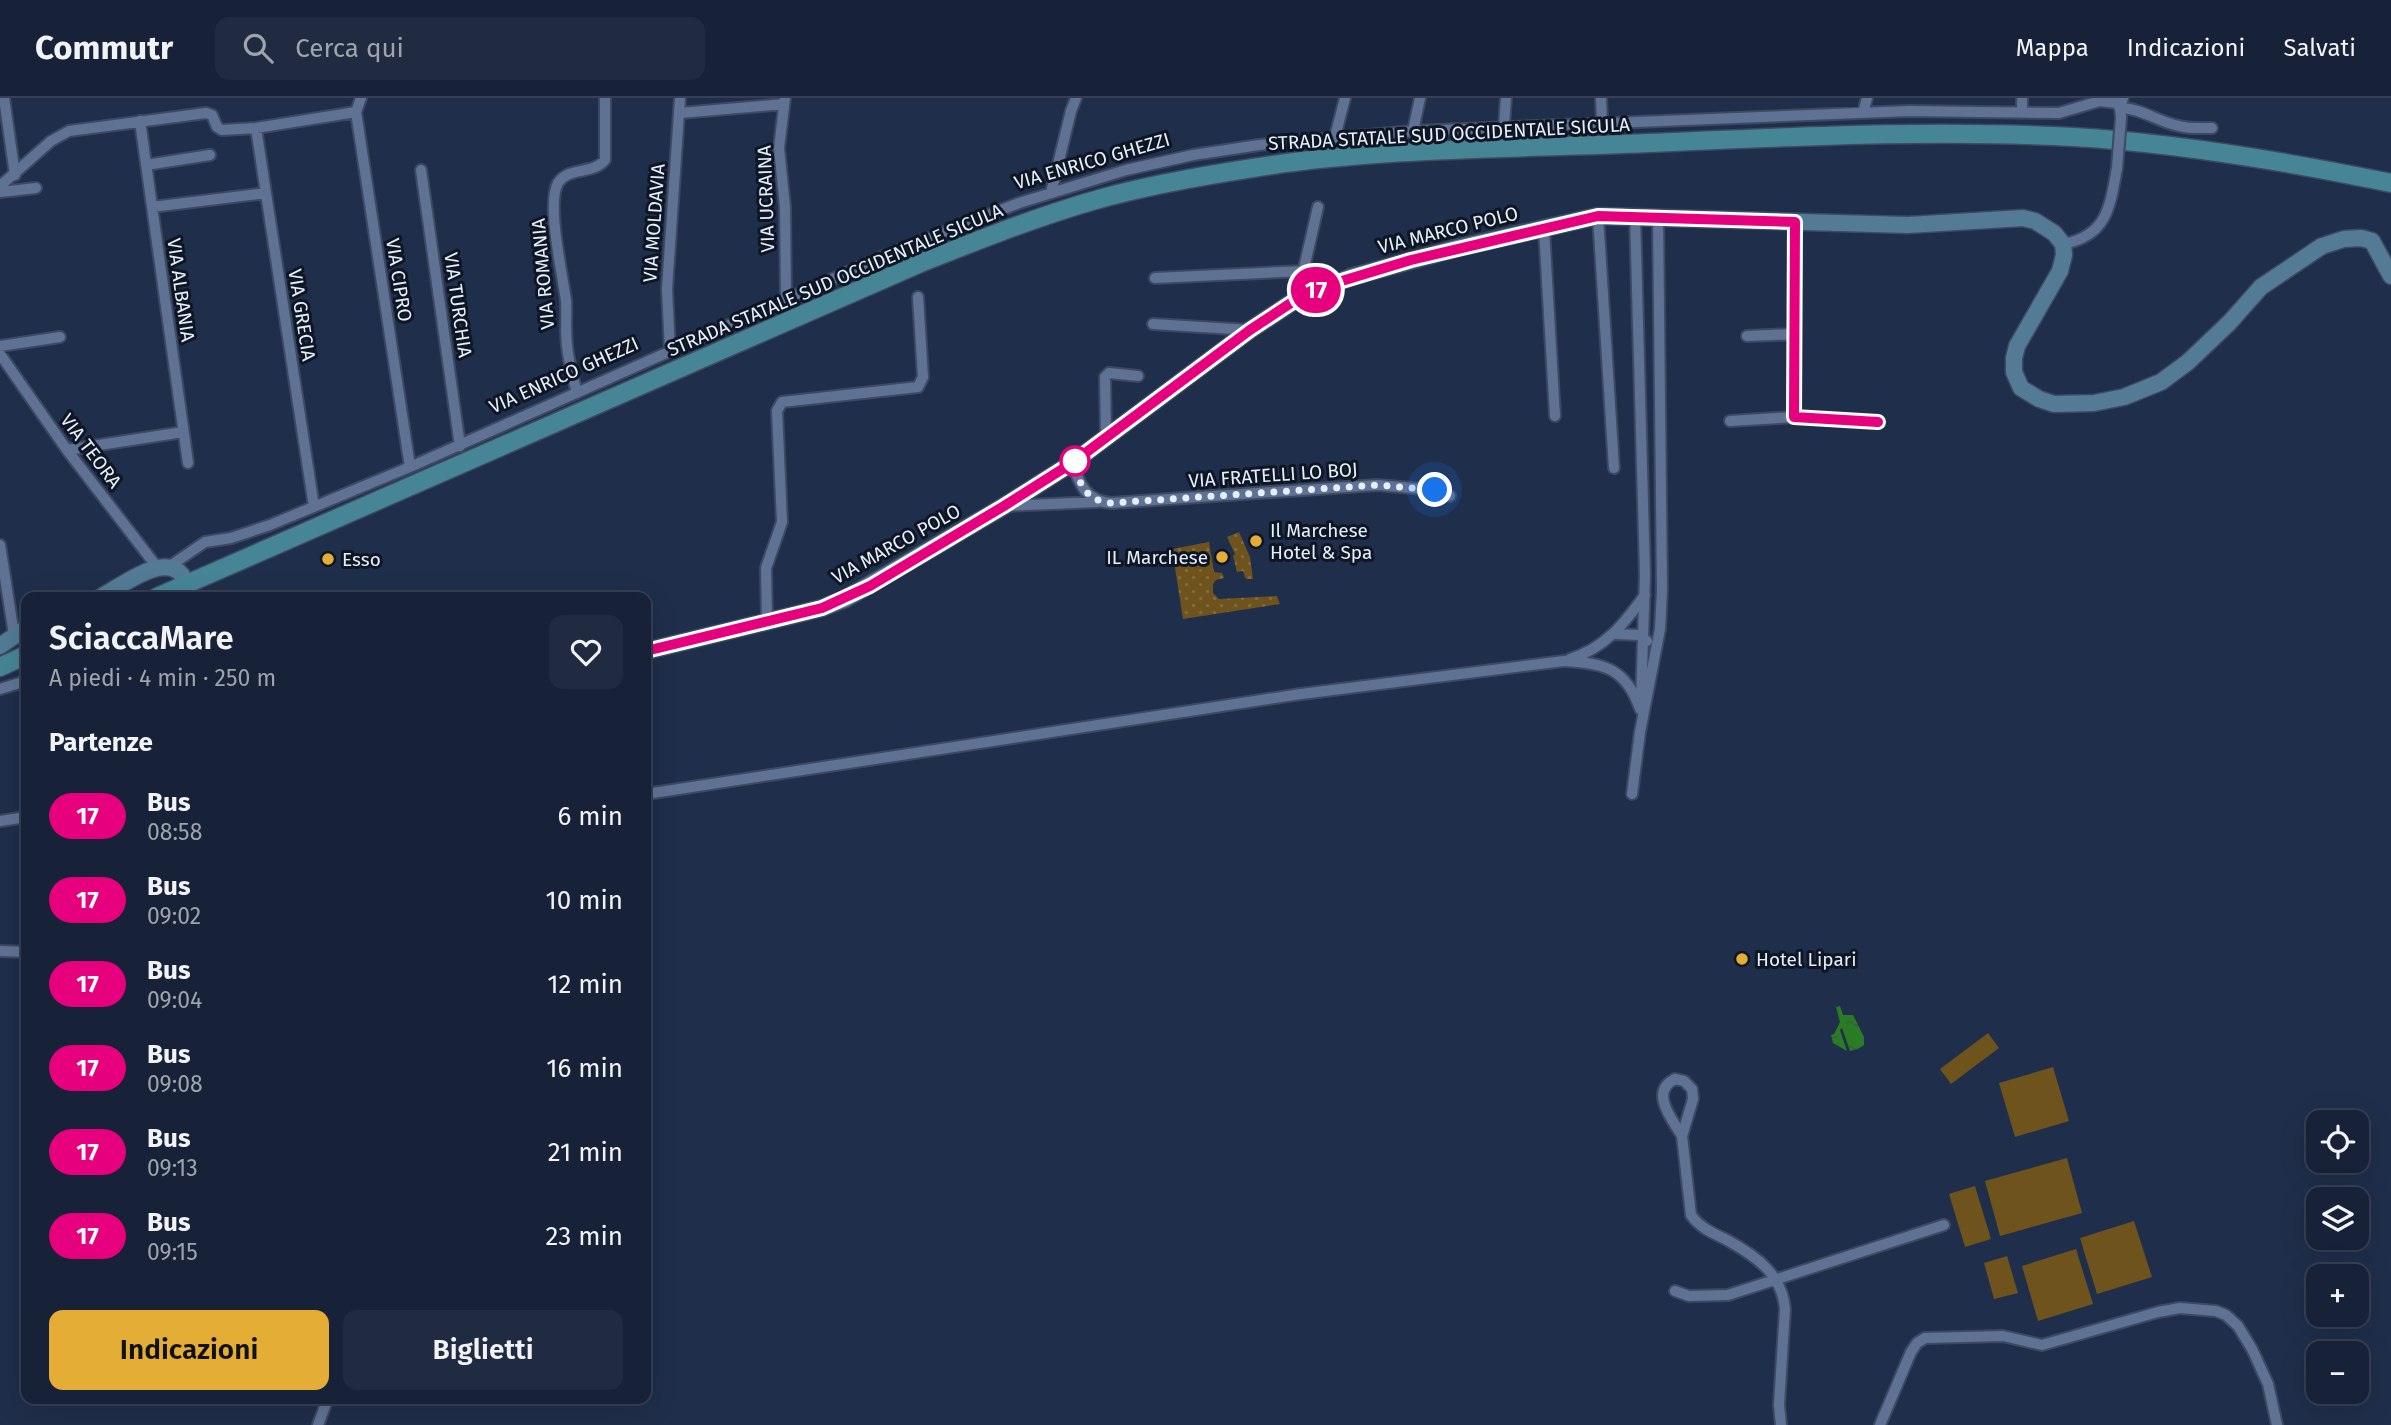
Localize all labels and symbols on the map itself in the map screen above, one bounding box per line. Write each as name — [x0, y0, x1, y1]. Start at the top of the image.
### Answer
street label: STRADA STATALE SUD OCCIDENTALE SICULA — [1268, 113, 1631, 155]
street label: VIA ENRICO GHEZZI — [1011, 128, 1173, 194]
street label: VIA UCRAINA — [753, 145, 779, 253]
street label: VIA MOLDAVIA — [638, 163, 670, 283]
street label: STRADA STATALE SUD OCCIDENTALE SICULA — [664, 199, 1006, 361]
street label: VIA MARCO POLO — [1376, 201, 1520, 259]
street label: VIA ROMANIA — [527, 217, 559, 331]
street label: VIA ALBANIA — [162, 237, 200, 343]
street label: VIA CIPRO — [381, 237, 417, 323]
street label: VIA TURCHIA — [439, 251, 477, 359]
street label: VIA GRECIA — [283, 267, 321, 363]
line badge: 17 — [1284, 267, 1348, 313]
street label: VIA ENRICO GHEZZI — [486, 332, 642, 418]
street label: VIA TEORA — [56, 409, 127, 493]
unlabelled marker — [1060, 446, 1090, 476]
street label: VIA FRATELLI LO BOJ — [1188, 458, 1358, 492]
your location — [1417, 472, 1452, 507]
street label: VIA MARCO POLO — [828, 499, 964, 589]
place label: Il Marchese Hotel & Spa — [1270, 519, 1372, 564]
marker: Il Marchese Hotel & Spa — [1248, 533, 1264, 549]
place label: IL Marchese — [1106, 546, 1208, 569]
place label: Esso — [342, 548, 381, 571]
marker: IL Marchese — [1214, 549, 1230, 565]
marker: Esso — [320, 551, 336, 567]
place label: Hotel Lipari — [1756, 948, 1857, 971]
marker: Hotel Lipari — [1734, 951, 1750, 967]

